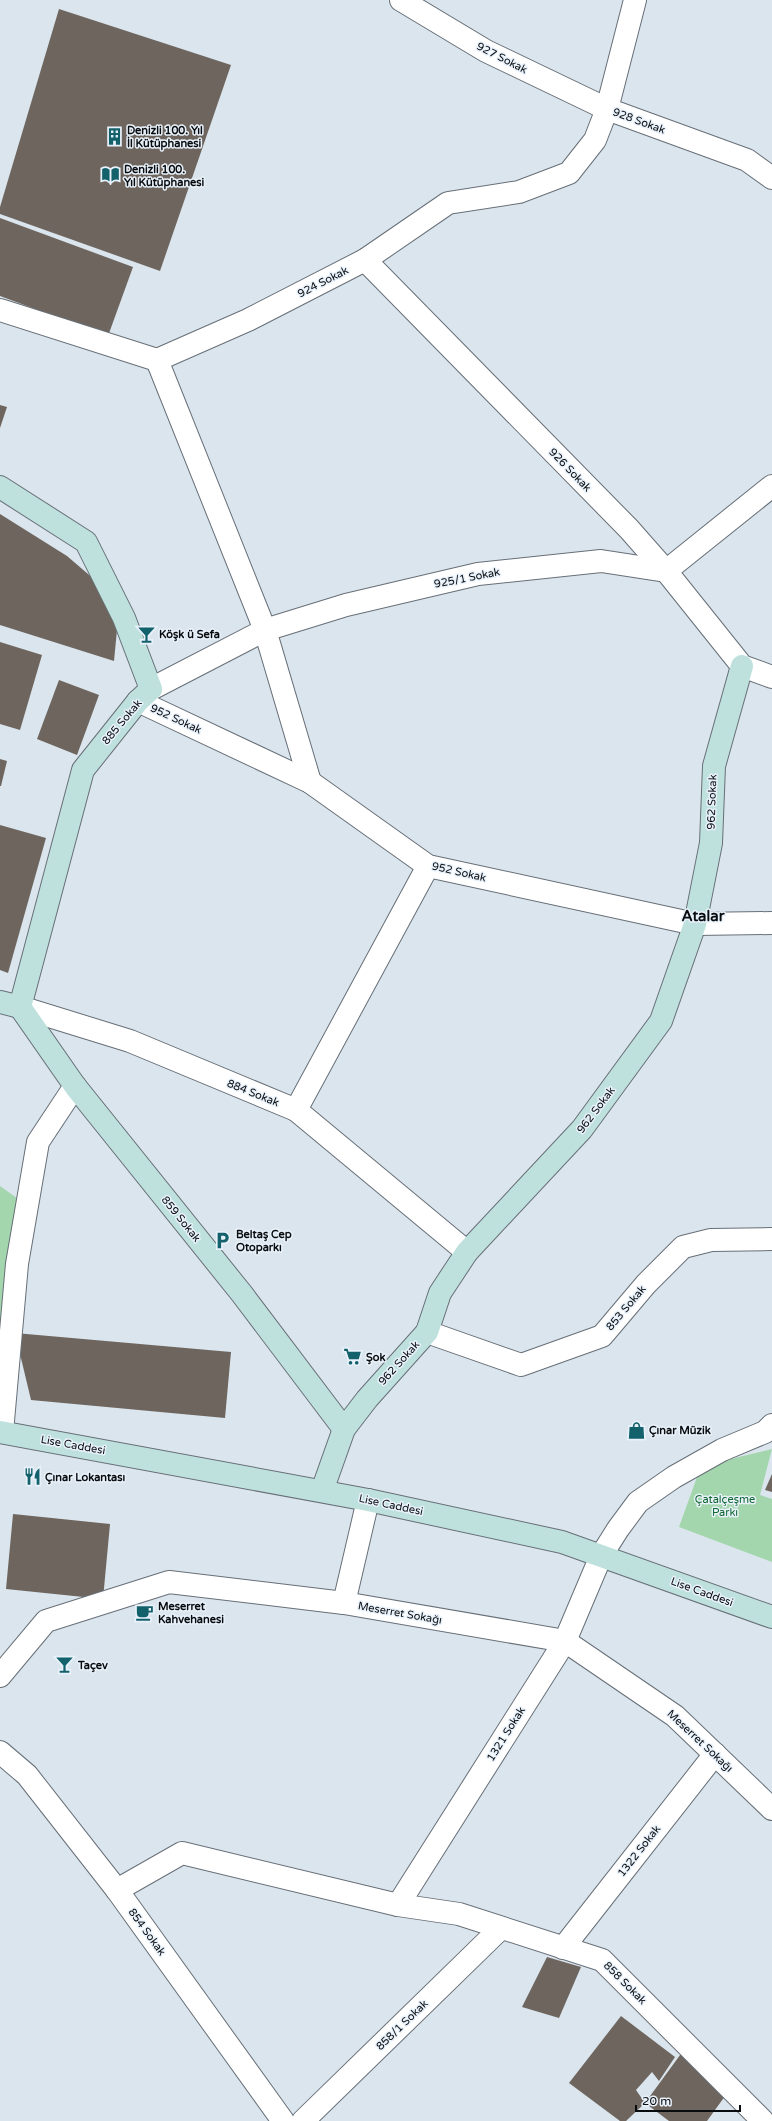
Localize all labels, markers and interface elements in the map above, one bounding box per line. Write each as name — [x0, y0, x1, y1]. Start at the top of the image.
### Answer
street label: 927 Sokak — [474, 40, 530, 76]
street label: 928 Sokak — [611, 105, 667, 137]
place label: Denizli 100. Yıl İl Kütüphanesi — [127, 124, 203, 151]
building icon: Denizli 100. Yıl İl Kütüphanesi — [104, 126, 124, 146]
place label: Denizli 100. Yıl Kütüphanesi — [124, 163, 205, 190]
library icon: Denizli 100. Yıl Kütüphanesi — [101, 165, 121, 185]
street label: 924 Sokak — [295, 264, 351, 300]
street label: 926 Sokak — [546, 446, 594, 494]
street label: 925/1 Sokak — [433, 565, 501, 591]
bar icon: Köşk ü Sefa — [136, 624, 156, 644]
place label: Köşk ü Sefa — [159, 628, 220, 642]
street label: 885 Sokak — [99, 697, 145, 747]
street label: 952 Sokak — [148, 701, 204, 737]
street label: 962 Sokak — [705, 774, 719, 830]
street label: 952 Sokak — [431, 859, 487, 885]
district label: Atalar — [682, 907, 725, 925]
street label: 884 Sokak — [225, 1077, 281, 1109]
street label: 962 Sokak — [574, 1084, 618, 1136]
street label: 859 Sokak — [159, 1193, 203, 1245]
place label: Beltaş Cep Otoparkı — [236, 1228, 292, 1255]
parking icon: Beltaş Cep Otoparkı — [213, 1230, 233, 1250]
street label: 853 Sokak — [603, 1283, 649, 1333]
street label: 962 Sokak — [376, 1338, 422, 1388]
supermarket icon: Şok — [343, 1347, 363, 1367]
place label: Şok — [366, 1351, 385, 1365]
shop icon: Çınar Müzik — [626, 1420, 646, 1440]
place label: Çınar Müzik — [649, 1424, 711, 1438]
street label: Lise Caddesi — [40, 1433, 106, 1457]
restaurant icon: Çınar Lokantası — [22, 1467, 42, 1487]
place label: Çınar Lokantası — [45, 1471, 126, 1485]
street label: Lise Caddesi — [358, 1492, 424, 1518]
park label: Çatalçeşme Parkı — [695, 1493, 755, 1519]
street label: Lise Caddesi — [669, 1575, 735, 1609]
street label: Meserret Sokağı — [357, 1599, 443, 1627]
place label: Meserret Kahvehanesi — [158, 1600, 224, 1626]
cafe icon: Meserret Kahvehanesi — [135, 1602, 155, 1622]
bar icon: Taçev — [55, 1655, 75, 1675]
place label: Taçev — [77, 1659, 108, 1673]
street label: 1321 Sokak — [484, 1704, 528, 1764]
street label: Meserret Sokağı — [664, 1707, 736, 1775]
street label: 1322 Sokak — [615, 1823, 663, 1879]
street label: 854 Sokak — [126, 1906, 168, 1958]
street label: 858 Sokak — [601, 1959, 649, 2007]
street label: 858/1 Sokak — [373, 1997, 431, 2053]
scale bar — [636, 2087, 740, 2113]
text: 20 m — [642, 2094, 671, 2108]

